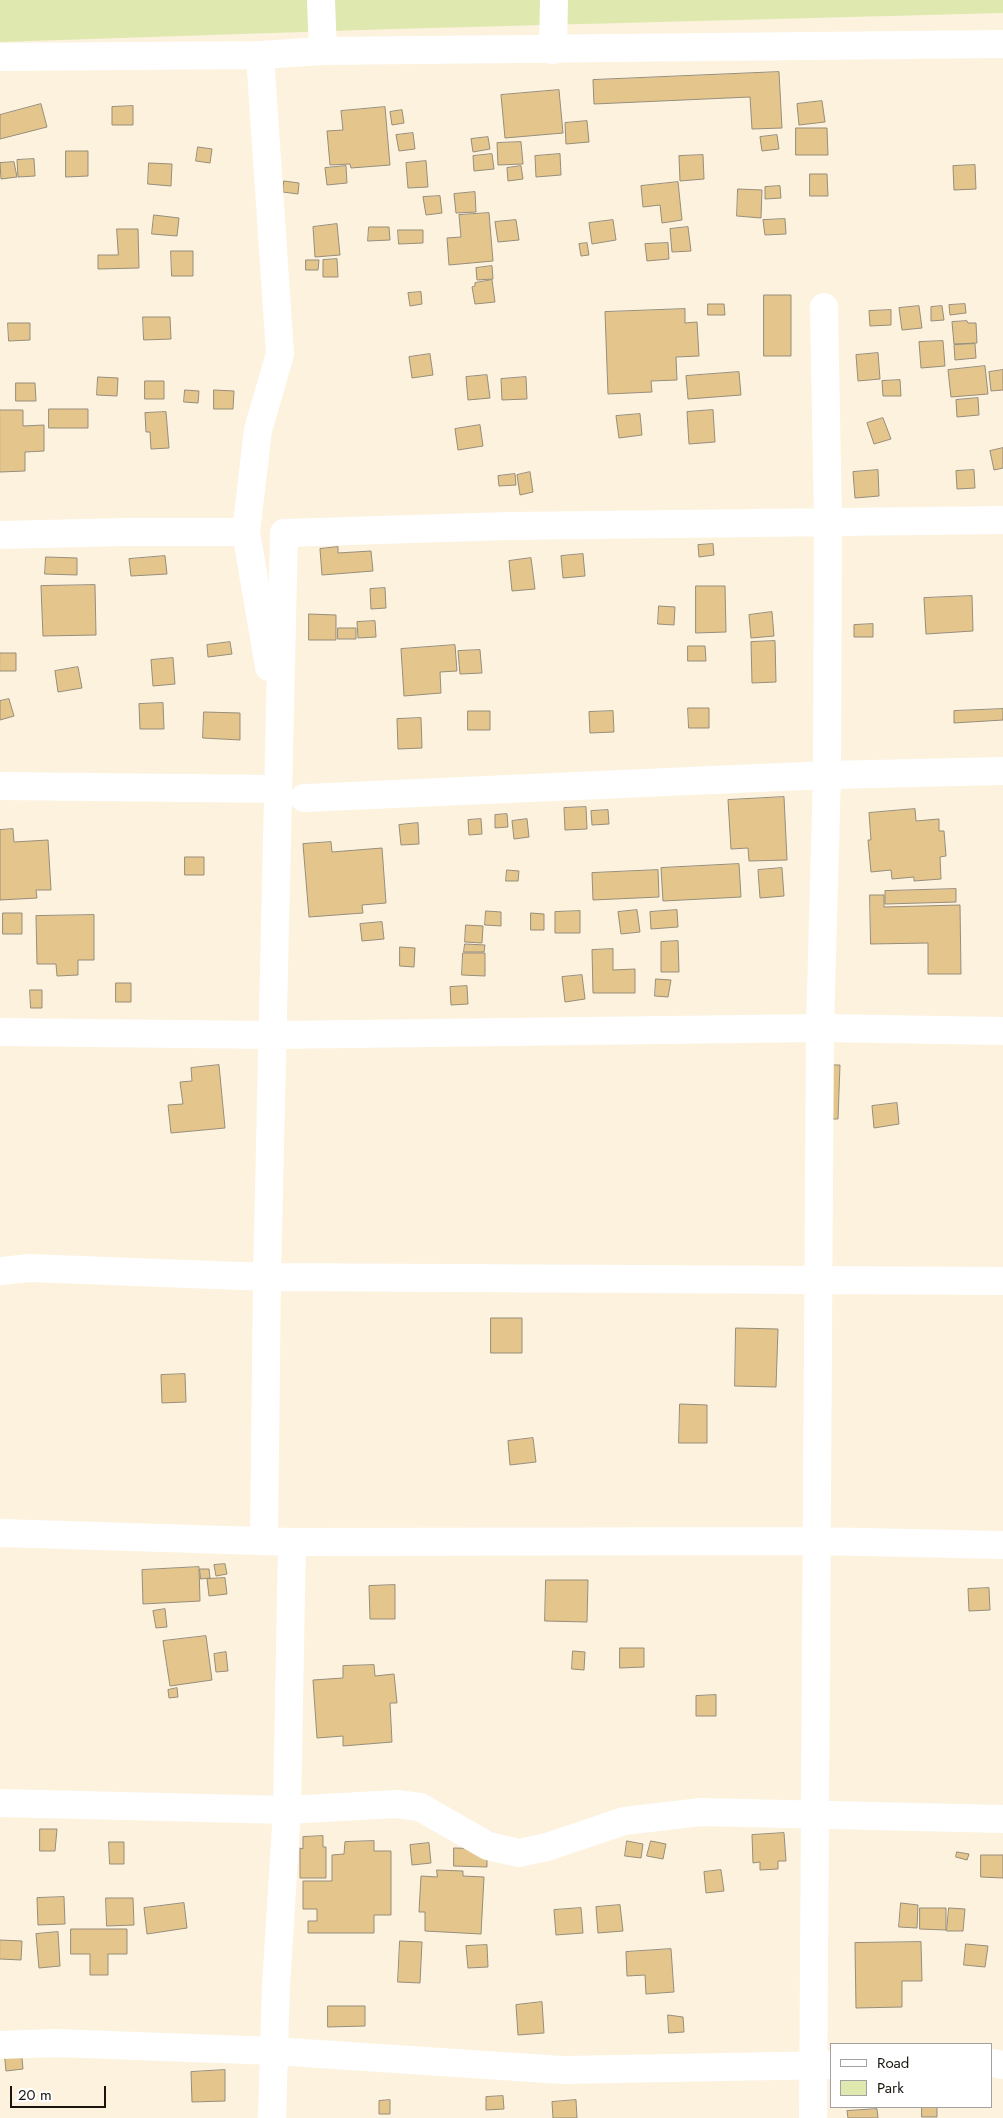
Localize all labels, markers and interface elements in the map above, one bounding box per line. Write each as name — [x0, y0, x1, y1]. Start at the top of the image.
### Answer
legend — [830, 2043, 993, 2108]
text: Road — [877, 2052, 909, 2074]
scale bar — [12, 2076, 109, 2108]
text: Park — [877, 2077, 904, 2099]
text: 20 m — [18, 2084, 52, 2106]

